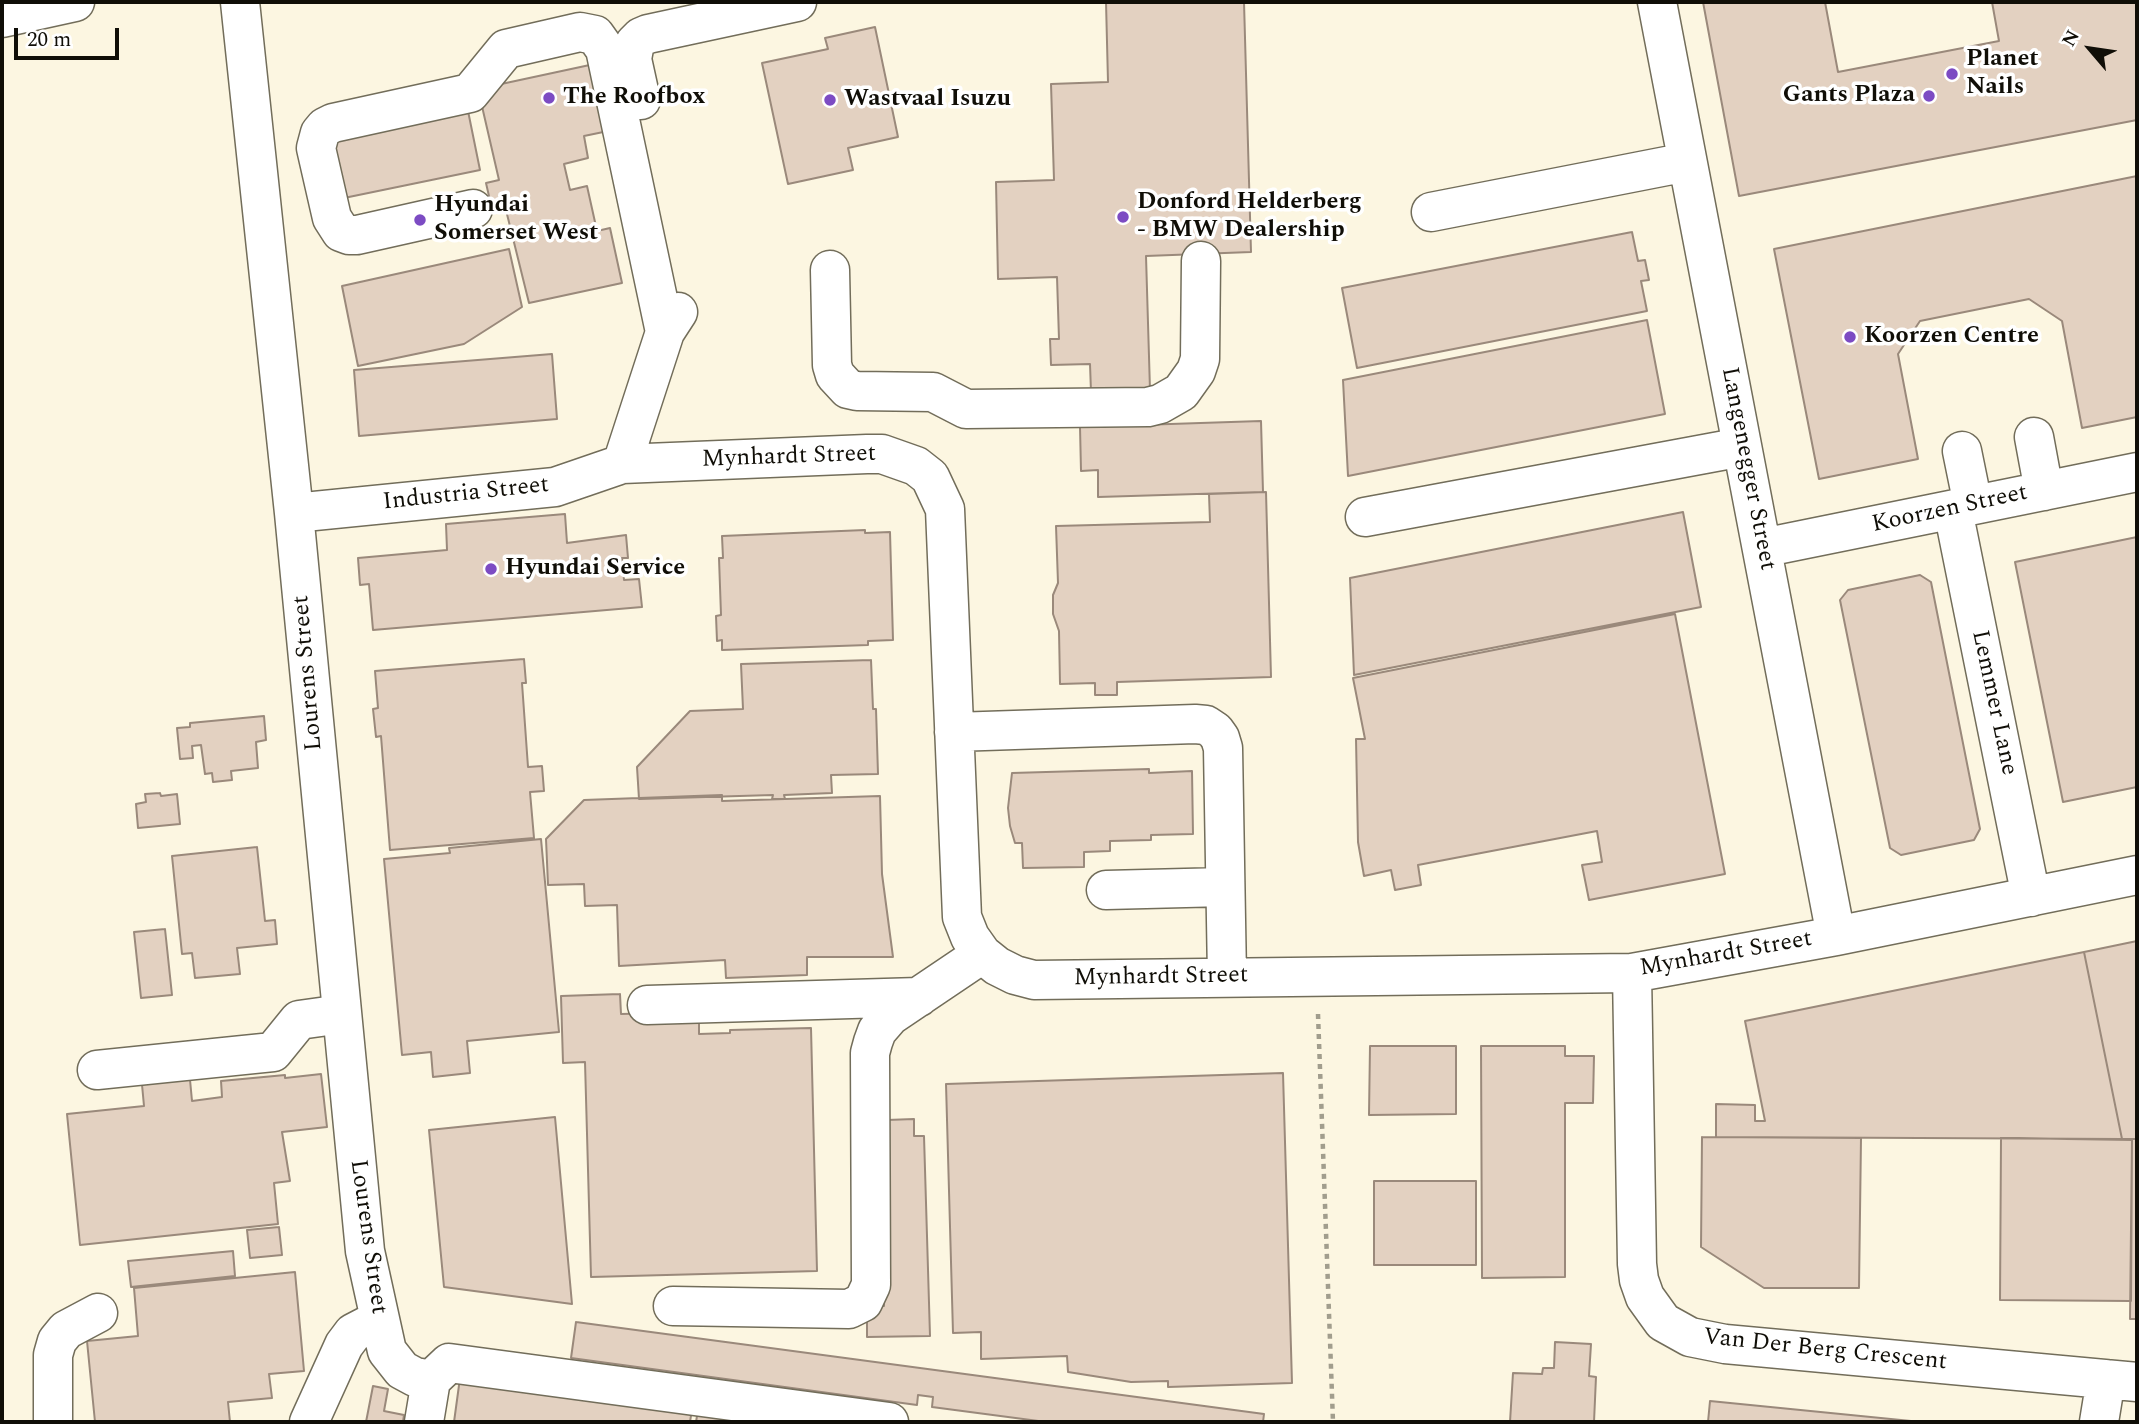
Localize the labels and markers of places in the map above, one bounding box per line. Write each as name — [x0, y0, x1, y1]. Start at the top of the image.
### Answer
place label: Planet Nails — [1966, 46, 2039, 102]
marker: Planet Nails — [1944, 66, 1960, 82]
place label: Gants Plaza — [1783, 82, 1915, 110]
place label: The Roofbox — [563, 84, 705, 112]
place label: Wastvaal Isuzu — [844, 86, 1011, 114]
marker: Gants Plaza — [1921, 88, 1937, 104]
marker: The Roofbox — [541, 90, 557, 106]
marker: Wastvaal Isuzu — [822, 92, 838, 108]
place label: Donford Helderberg - BMW Dealership — [1137, 189, 1362, 245]
place label: Hyundai Somerset West — [434, 192, 598, 248]
marker: Donford Helderberg - BMW Dealership — [1115, 209, 1131, 225]
marker: Hyundai Somerset West — [412, 212, 428, 228]
place label: Koorzen Centre — [1864, 323, 2039, 351]
marker: Koorzen Centre — [1842, 329, 1858, 345]
place label: Hyundai Service — [505, 555, 685, 583]
marker: Hyundai Service — [483, 561, 499, 577]

